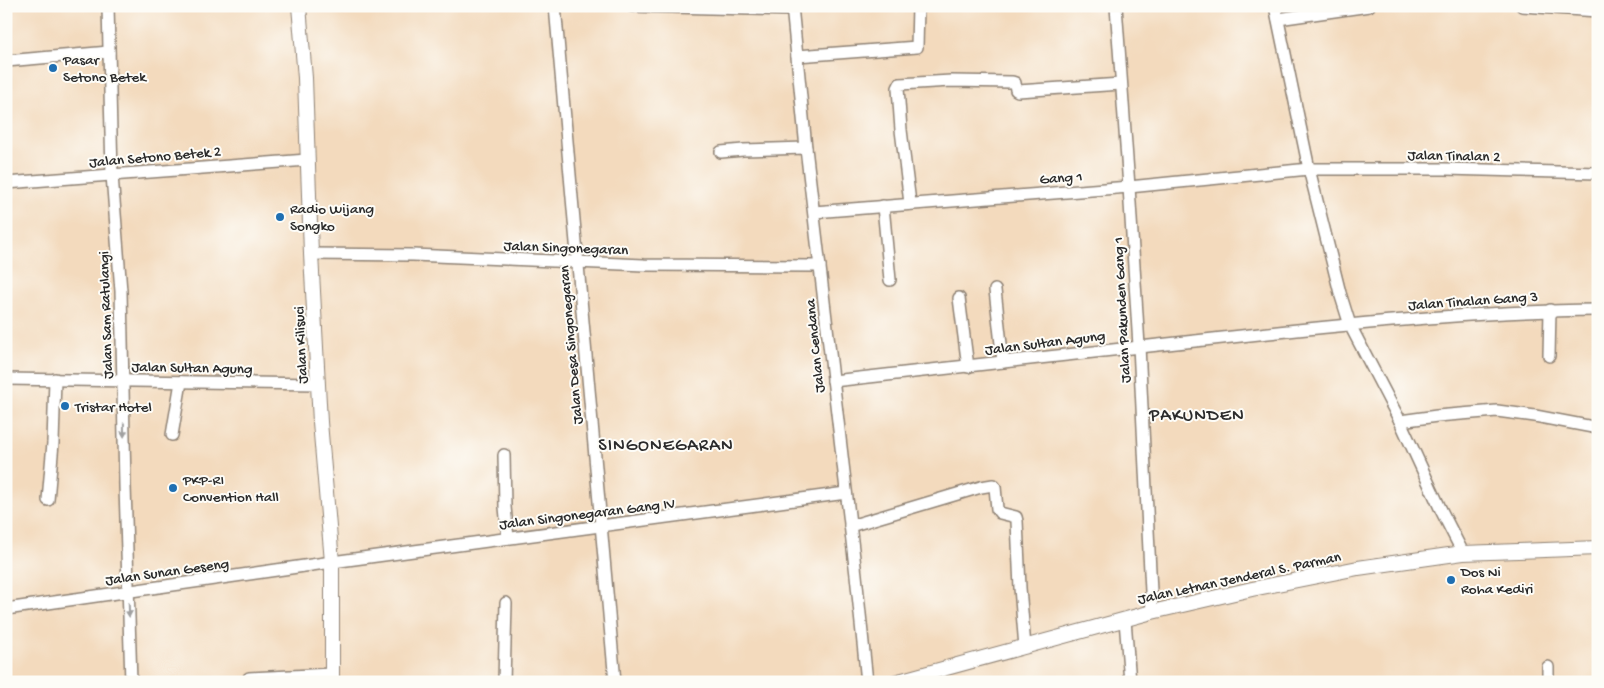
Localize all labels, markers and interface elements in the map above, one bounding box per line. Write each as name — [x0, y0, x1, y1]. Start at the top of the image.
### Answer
place label: Pasar Setono Betek — [62, 52, 147, 87]
marker: Pasar Setono Betek — [47, 62, 59, 74]
street label: Jalan Setono Betek 2 — [88, 143, 222, 173]
street label: Jalan Tinalan 2 — [1407, 147, 1500, 167]
street label: Gang 1 — [1039, 169, 1083, 189]
place label: Radio Wijang Songko — [290, 201, 374, 236]
marker: Radio Wijang Songko — [274, 211, 286, 223]
street label: Jalan Pakunden Gang 1 — [1110, 236, 1136, 383]
street label: Jalan Singonegaran — [503, 238, 629, 260]
street label: Jalan Sam Ratulangi — [96, 251, 118, 379]
street label: Jalan Desa Singonegaran — [556, 265, 588, 425]
street label: Jalan Tinalan Gang 3 — [1408, 288, 1539, 316]
street label: Jalan Cendana — [802, 297, 830, 394]
street label: Jalan Kilisuci — [291, 306, 313, 384]
street label: Jalan Sultan Agung — [984, 328, 1106, 360]
street label: Jalan Sultan Agung — [131, 359, 253, 379]
place label: Tristar Hotel — [74, 399, 152, 417]
marker: Tristar Hotel — [59, 400, 71, 412]
district label: PAKUNDEN — [1148, 406, 1245, 427]
one-way arrow — [120, 423, 128, 439]
district label: SINGONEGARAN — [598, 436, 734, 457]
place label: PKP-RI Convention Hall — [182, 472, 279, 507]
marker: PKP-RI Convention Hall — [167, 482, 179, 494]
street label: Jalan Singonegaran Gang IV — [498, 495, 676, 535]
street label: Jalan Letnan Jenderal S. Parman — [1136, 549, 1343, 609]
street label: Jalan Sunan Geseng — [104, 555, 230, 591]
place label: Dos Ni Roha Kediri — [1460, 564, 1533, 599]
marker: Dos Ni Roha Kediri — [1445, 574, 1457, 586]
one-way arrow — [125, 603, 133, 619]

